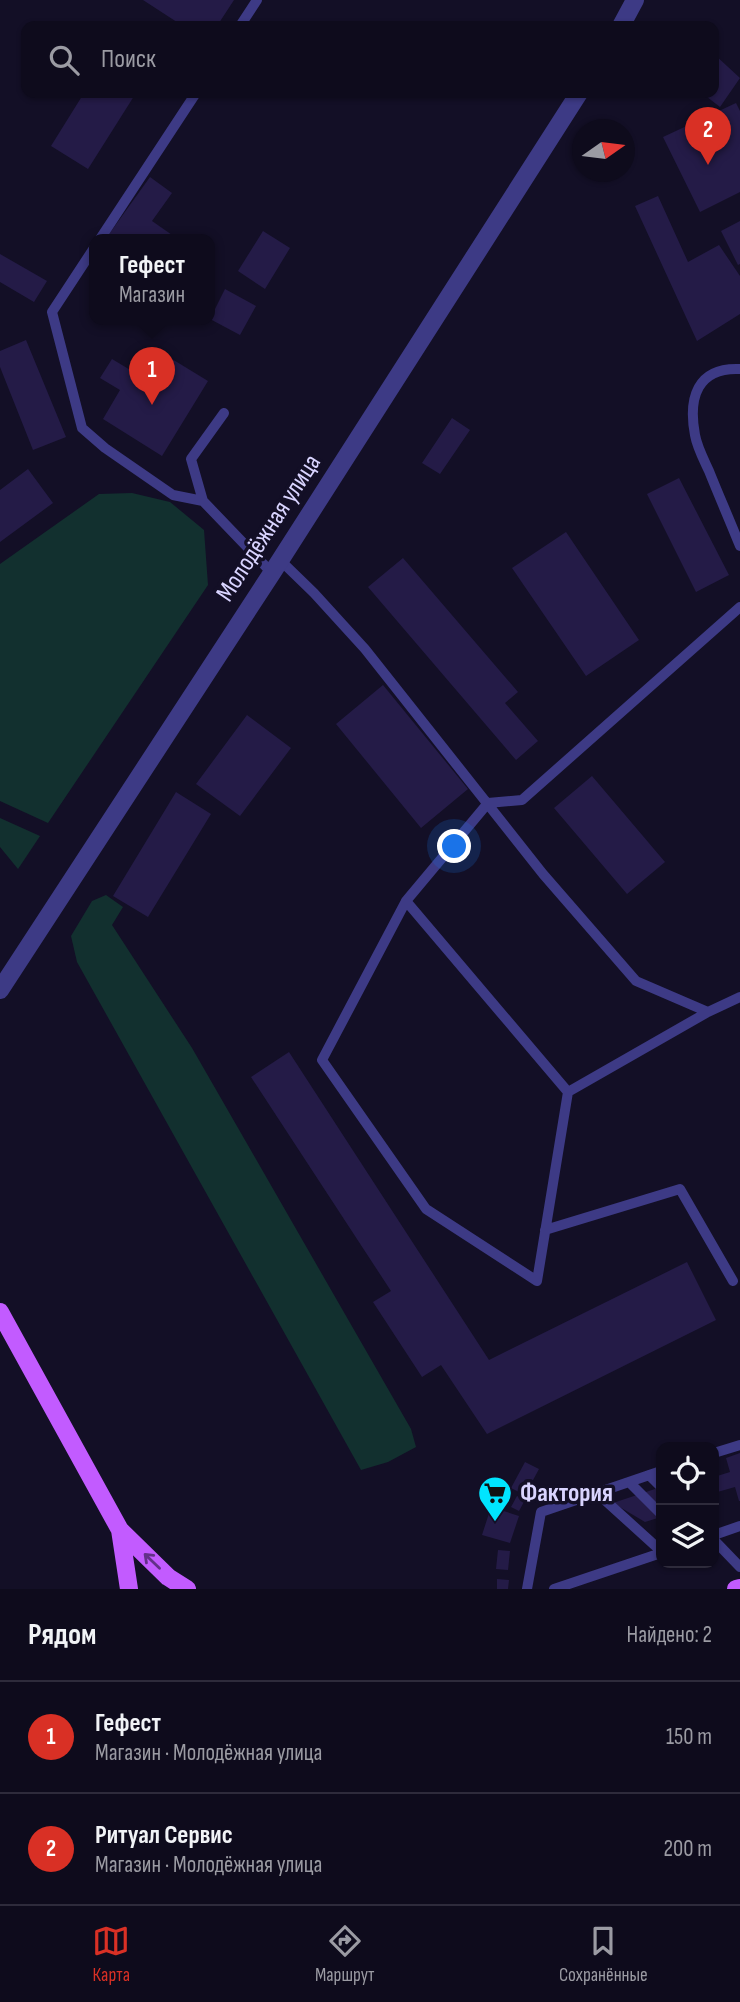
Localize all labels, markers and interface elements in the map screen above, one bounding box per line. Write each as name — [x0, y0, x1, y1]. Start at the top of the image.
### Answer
search box — [21, 21, 719, 98]
icon: search — [45, 41, 83, 79]
text: Поиск — [101, 44, 156, 75]
pin: 2 — [685, 107, 731, 165]
north arrow — [572, 119, 635, 182]
popup — [89, 234, 215, 325]
text: Гефест — [119, 250, 185, 281]
text: Магазин — [119, 281, 185, 309]
pin: 1 — [129, 347, 175, 405]
street label: Молодёжная улица — [210, 449, 328, 607]
your location — [437, 829, 471, 863]
map controls — [656, 1442, 719, 1568]
button: locate — [656, 1442, 719, 1505]
supermarket icon: Фактория — [476, 1474, 514, 1523]
place label: Фактория — [520, 1478, 613, 1509]
button: layers — [656, 1505, 719, 1568]
one-way arrow — [144, 1553, 161, 1570]
text: Рядом — [28, 1617, 96, 1653]
text: Найдено: 2 — [626, 1621, 712, 1649]
text: Гефест — [95, 1708, 161, 1739]
text: 1 — [46, 1723, 56, 1751]
text: 150 m — [666, 1723, 712, 1751]
text: Магазин · Молодёжная улица — [95, 1739, 322, 1767]
text: Ритуал Сервис — [95, 1820, 233, 1851]
text: 2 — [46, 1835, 56, 1863]
text: 200 m — [664, 1835, 712, 1863]
text: Магазин · Молодёжная улица — [95, 1851, 322, 1879]
tab: Карта — [92, 1922, 130, 1987]
tab: Маршрут — [315, 1922, 374, 1987]
tab: Сохранённые — [559, 1922, 648, 1987]

